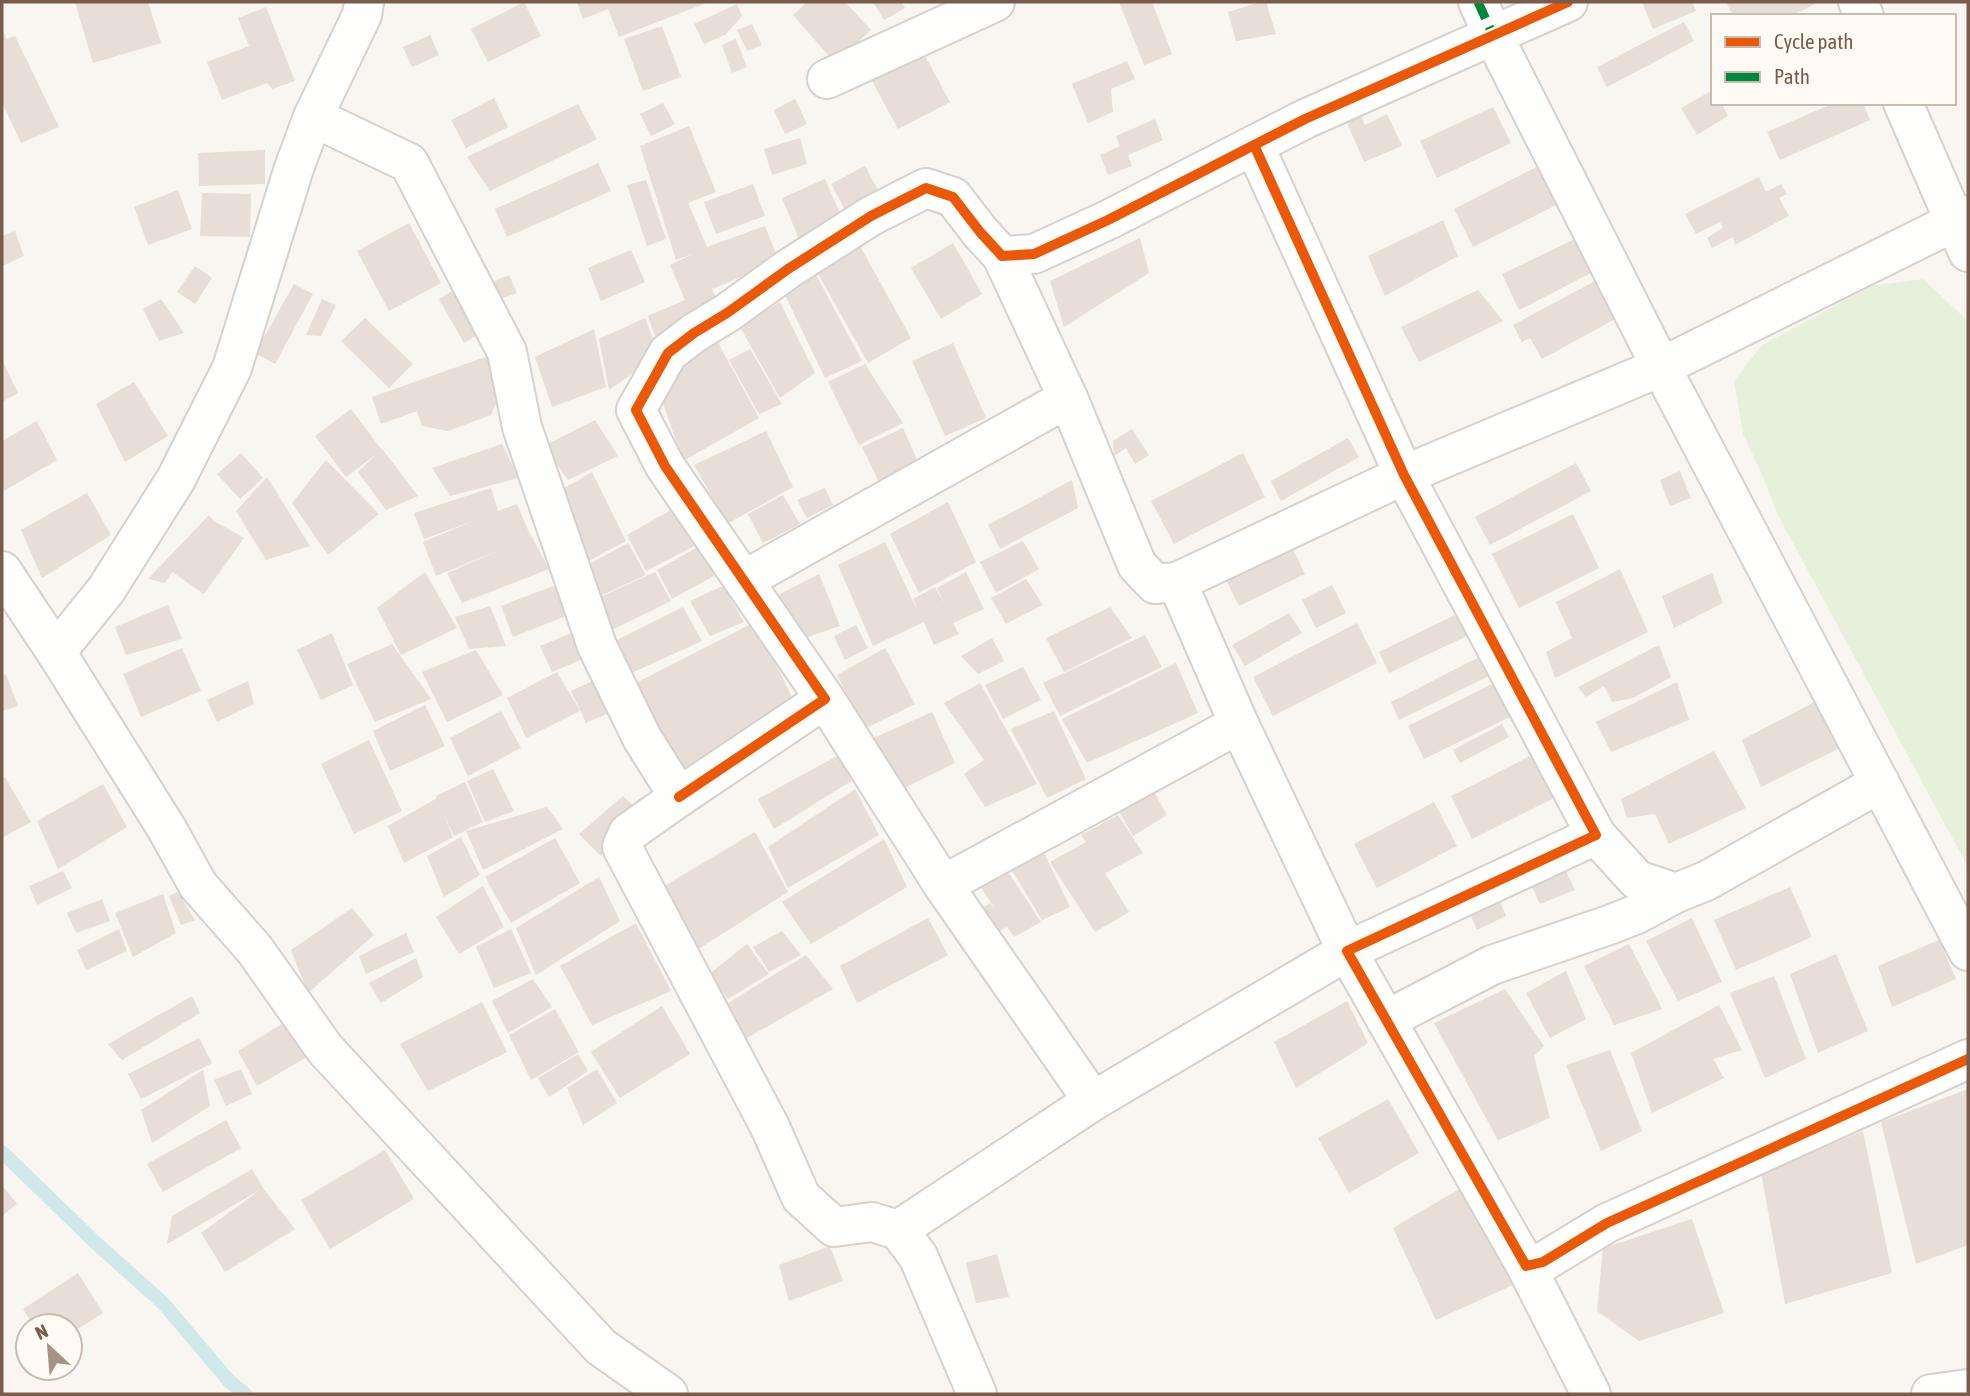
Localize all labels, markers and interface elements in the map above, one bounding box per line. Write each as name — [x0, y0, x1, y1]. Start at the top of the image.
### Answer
legend — [1711, 14, 1956, 105]
text: Cycle path — [1774, 29, 1853, 53]
text: Path — [1774, 64, 1810, 88]
north arrow — [14, 1312, 84, 1382]
text: N — [32, 1319, 51, 1344]

